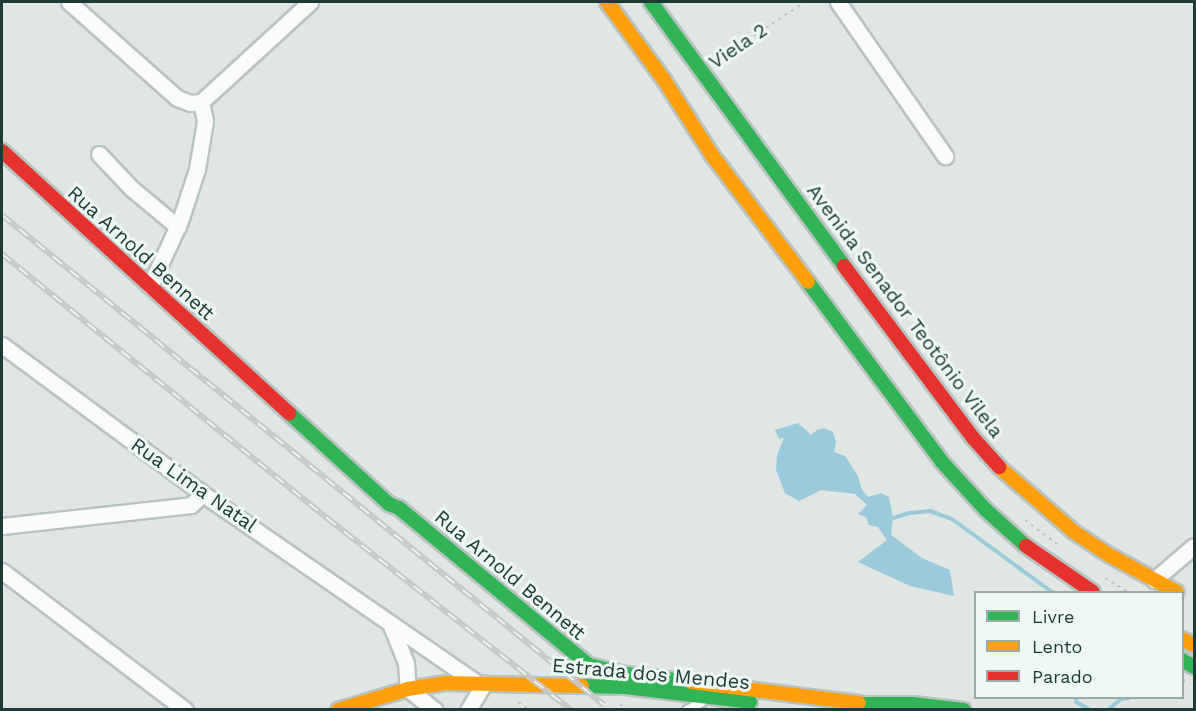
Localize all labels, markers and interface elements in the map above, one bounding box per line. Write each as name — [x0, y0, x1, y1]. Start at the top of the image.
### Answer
street label: Viela 2 — [704, 18, 772, 74]
street label: Avenida Senador Teotônio Vilela — [801, 178, 1009, 444]
street label: Rua Arnold Bennett — [62, 180, 220, 326]
street label: Rua Lima Natal — [126, 432, 262, 538]
street label: Rua Arnold Bennett — [429, 504, 591, 646]
legend — [974, 591, 1184, 699]
text: Livre — [1032, 606, 1074, 627]
text: Lento — [1032, 636, 1082, 657]
street label: Estrada dos Mendes — [551, 653, 751, 695]
text: Parado — [1032, 666, 1093, 687]

